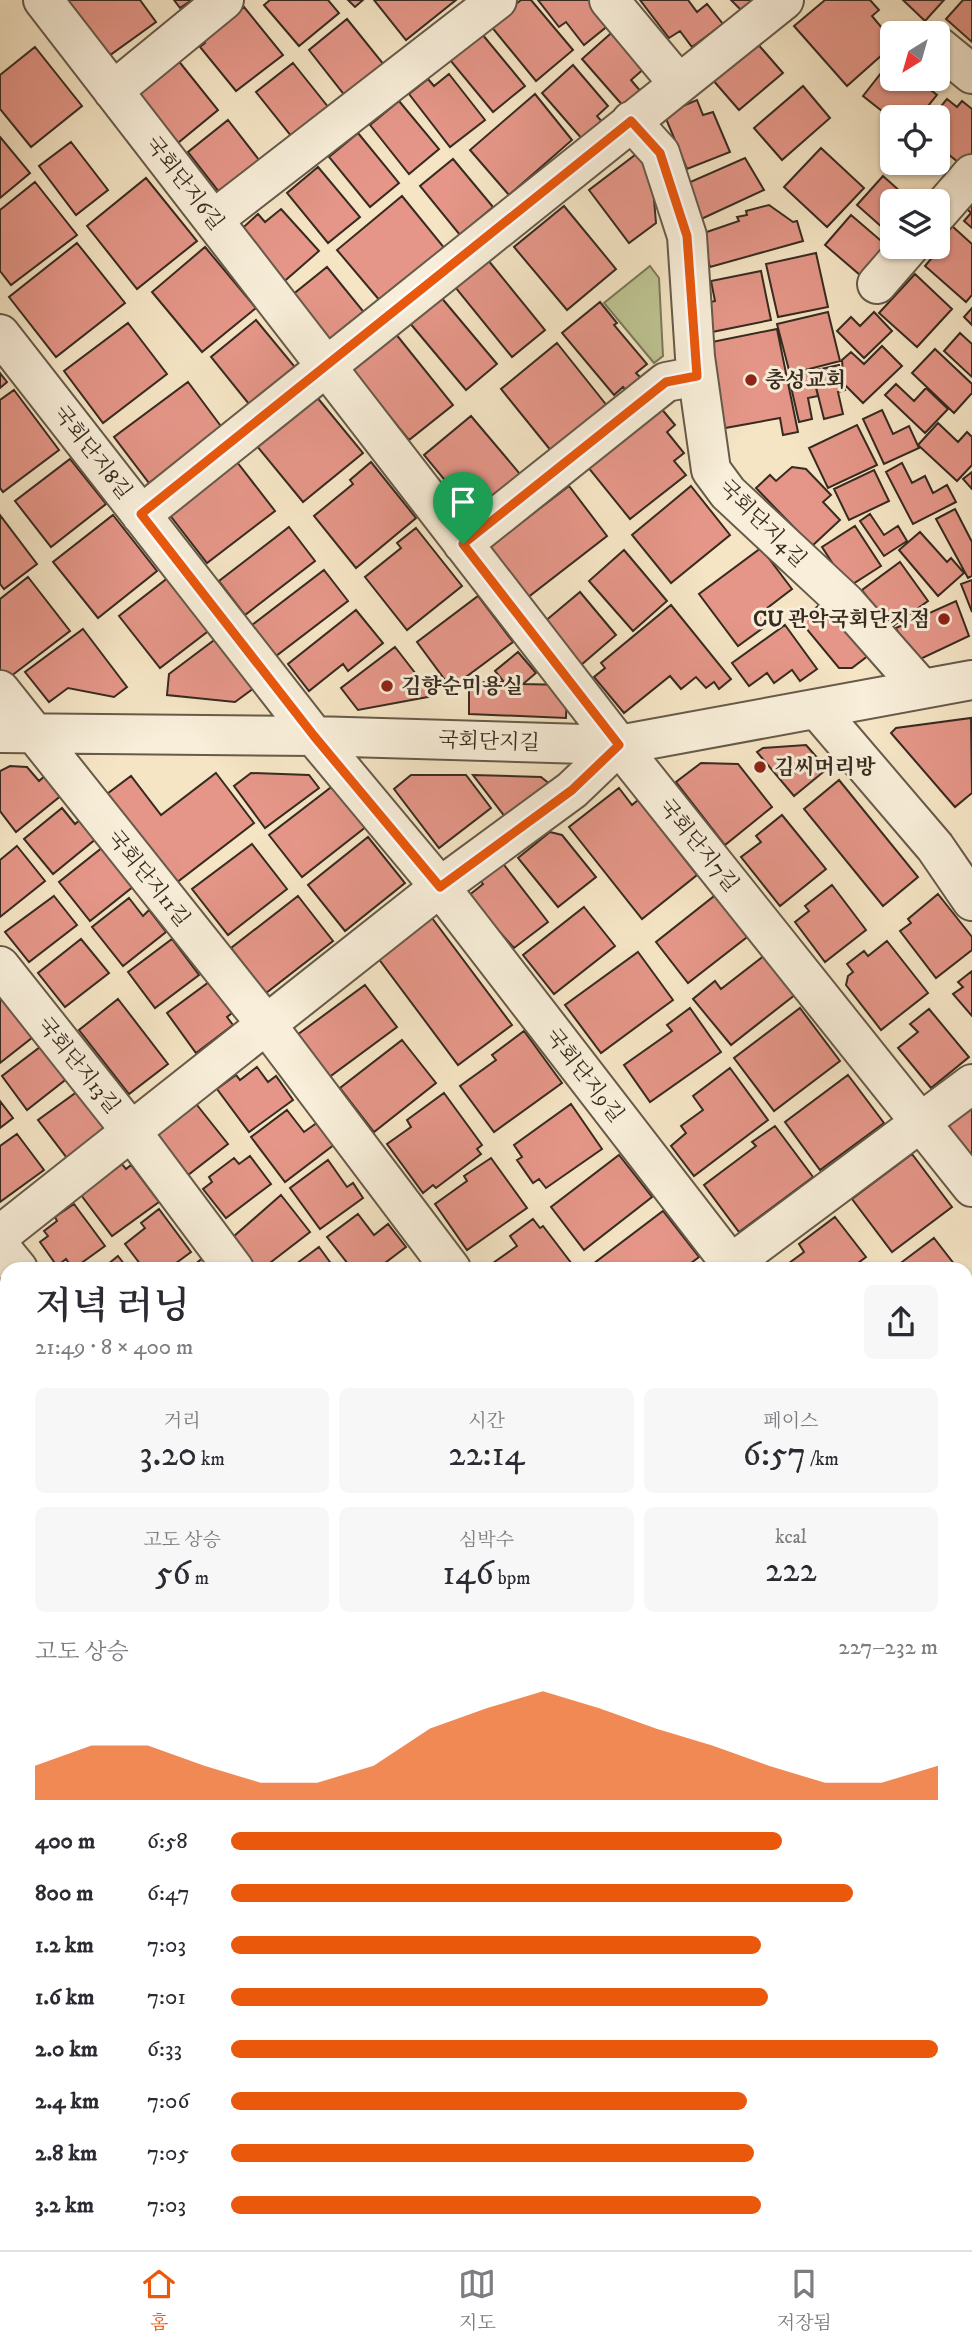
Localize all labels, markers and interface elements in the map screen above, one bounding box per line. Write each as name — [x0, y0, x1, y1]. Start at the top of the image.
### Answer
north arrow — [880, 21, 950, 91]
map controls — [880, 21, 950, 259]
button: locate — [880, 105, 950, 175]
street label: 국회단지6길 — [139, 131, 229, 236]
button: layers — [880, 189, 950, 259]
place label: 충성교회 — [765, 368, 846, 394]
marker: 충성교회 — [743, 372, 759, 388]
street label: 국회단지8길 — [48, 401, 137, 505]
pin — [433, 472, 493, 544]
street label: 국회단지4길 — [713, 474, 812, 573]
icon: arrive — [444, 483, 482, 521]
place label: CU 관악국회단지점 — [753, 607, 930, 633]
marker: CU 관악국회단지점 — [936, 611, 952, 627]
place label: 김향순미용실 — [401, 674, 523, 700]
marker: 김향순미용실 — [379, 678, 395, 694]
street label: 국회단지길 — [438, 727, 540, 757]
place label: 김씨머리방 — [774, 755, 876, 781]
marker: 김씨머리방 — [752, 759, 768, 775]
street label: 국회단지7길 — [653, 794, 744, 898]
street label: 국회단지11길 — [101, 825, 195, 932]
street label: 국회단지13길 — [31, 1012, 125, 1119]
street label: 국회단지9길 — [540, 1024, 629, 1128]
text: 저녁 러닝 — [35, 1283, 190, 1331]
button: share — [864, 1285, 938, 1359]
text: 21:49 · 8 × 400 m — [35, 1333, 193, 1362]
text: 거리 — [164, 1410, 201, 1433]
text: 시간 — [468, 1410, 505, 1433]
text: 페이스 — [763, 1410, 818, 1433]
text: 3.20 — [140, 1433, 197, 1477]
text: 22:14 — [448, 1433, 525, 1477]
text: 6:57 — [743, 1433, 806, 1477]
text: km — [197, 1448, 225, 1471]
text: /km — [806, 1448, 839, 1471]
text: kcal — [775, 1526, 806, 1549]
text: 고도 상승 — [143, 1529, 221, 1552]
text: 심박수 — [459, 1529, 514, 1552]
text: 222 — [765, 1549, 817, 1593]
text: 56 — [155, 1552, 191, 1596]
text: 146 — [442, 1552, 494, 1596]
text: m — [191, 1567, 209, 1590]
text: bpm — [494, 1567, 531, 1590]
text: 227–232 m — [838, 1633, 938, 1662]
text: 고도 상승 — [35, 1638, 129, 1667]
text: 400 m — [35, 1827, 95, 1856]
text: 6:58 — [147, 1827, 188, 1856]
text: 800 m — [35, 1879, 93, 1908]
text: 6:47 — [147, 1879, 190, 1908]
text: 1.2 km — [35, 1931, 94, 1960]
text: 7:03 — [147, 1931, 186, 1960]
text: 1.6 km — [35, 1983, 94, 2012]
text: 7:01 — [147, 1983, 186, 2012]
text: 2.0 km — [35, 2035, 98, 2064]
text: 6:33 — [147, 2035, 182, 2064]
text: 2.4 km — [35, 2087, 99, 2116]
text: 7:06 — [147, 2087, 189, 2116]
text: 2.8 km — [35, 2139, 97, 2168]
text: 7:05 — [147, 2139, 189, 2168]
text: 3.2 km — [35, 2191, 94, 2220]
text: 7:03 — [147, 2191, 186, 2220]
tab: 홈 — [140, 2265, 178, 2335]
tab: 지도 — [458, 2265, 496, 2335]
tab: 저장됨 — [777, 2265, 832, 2335]

